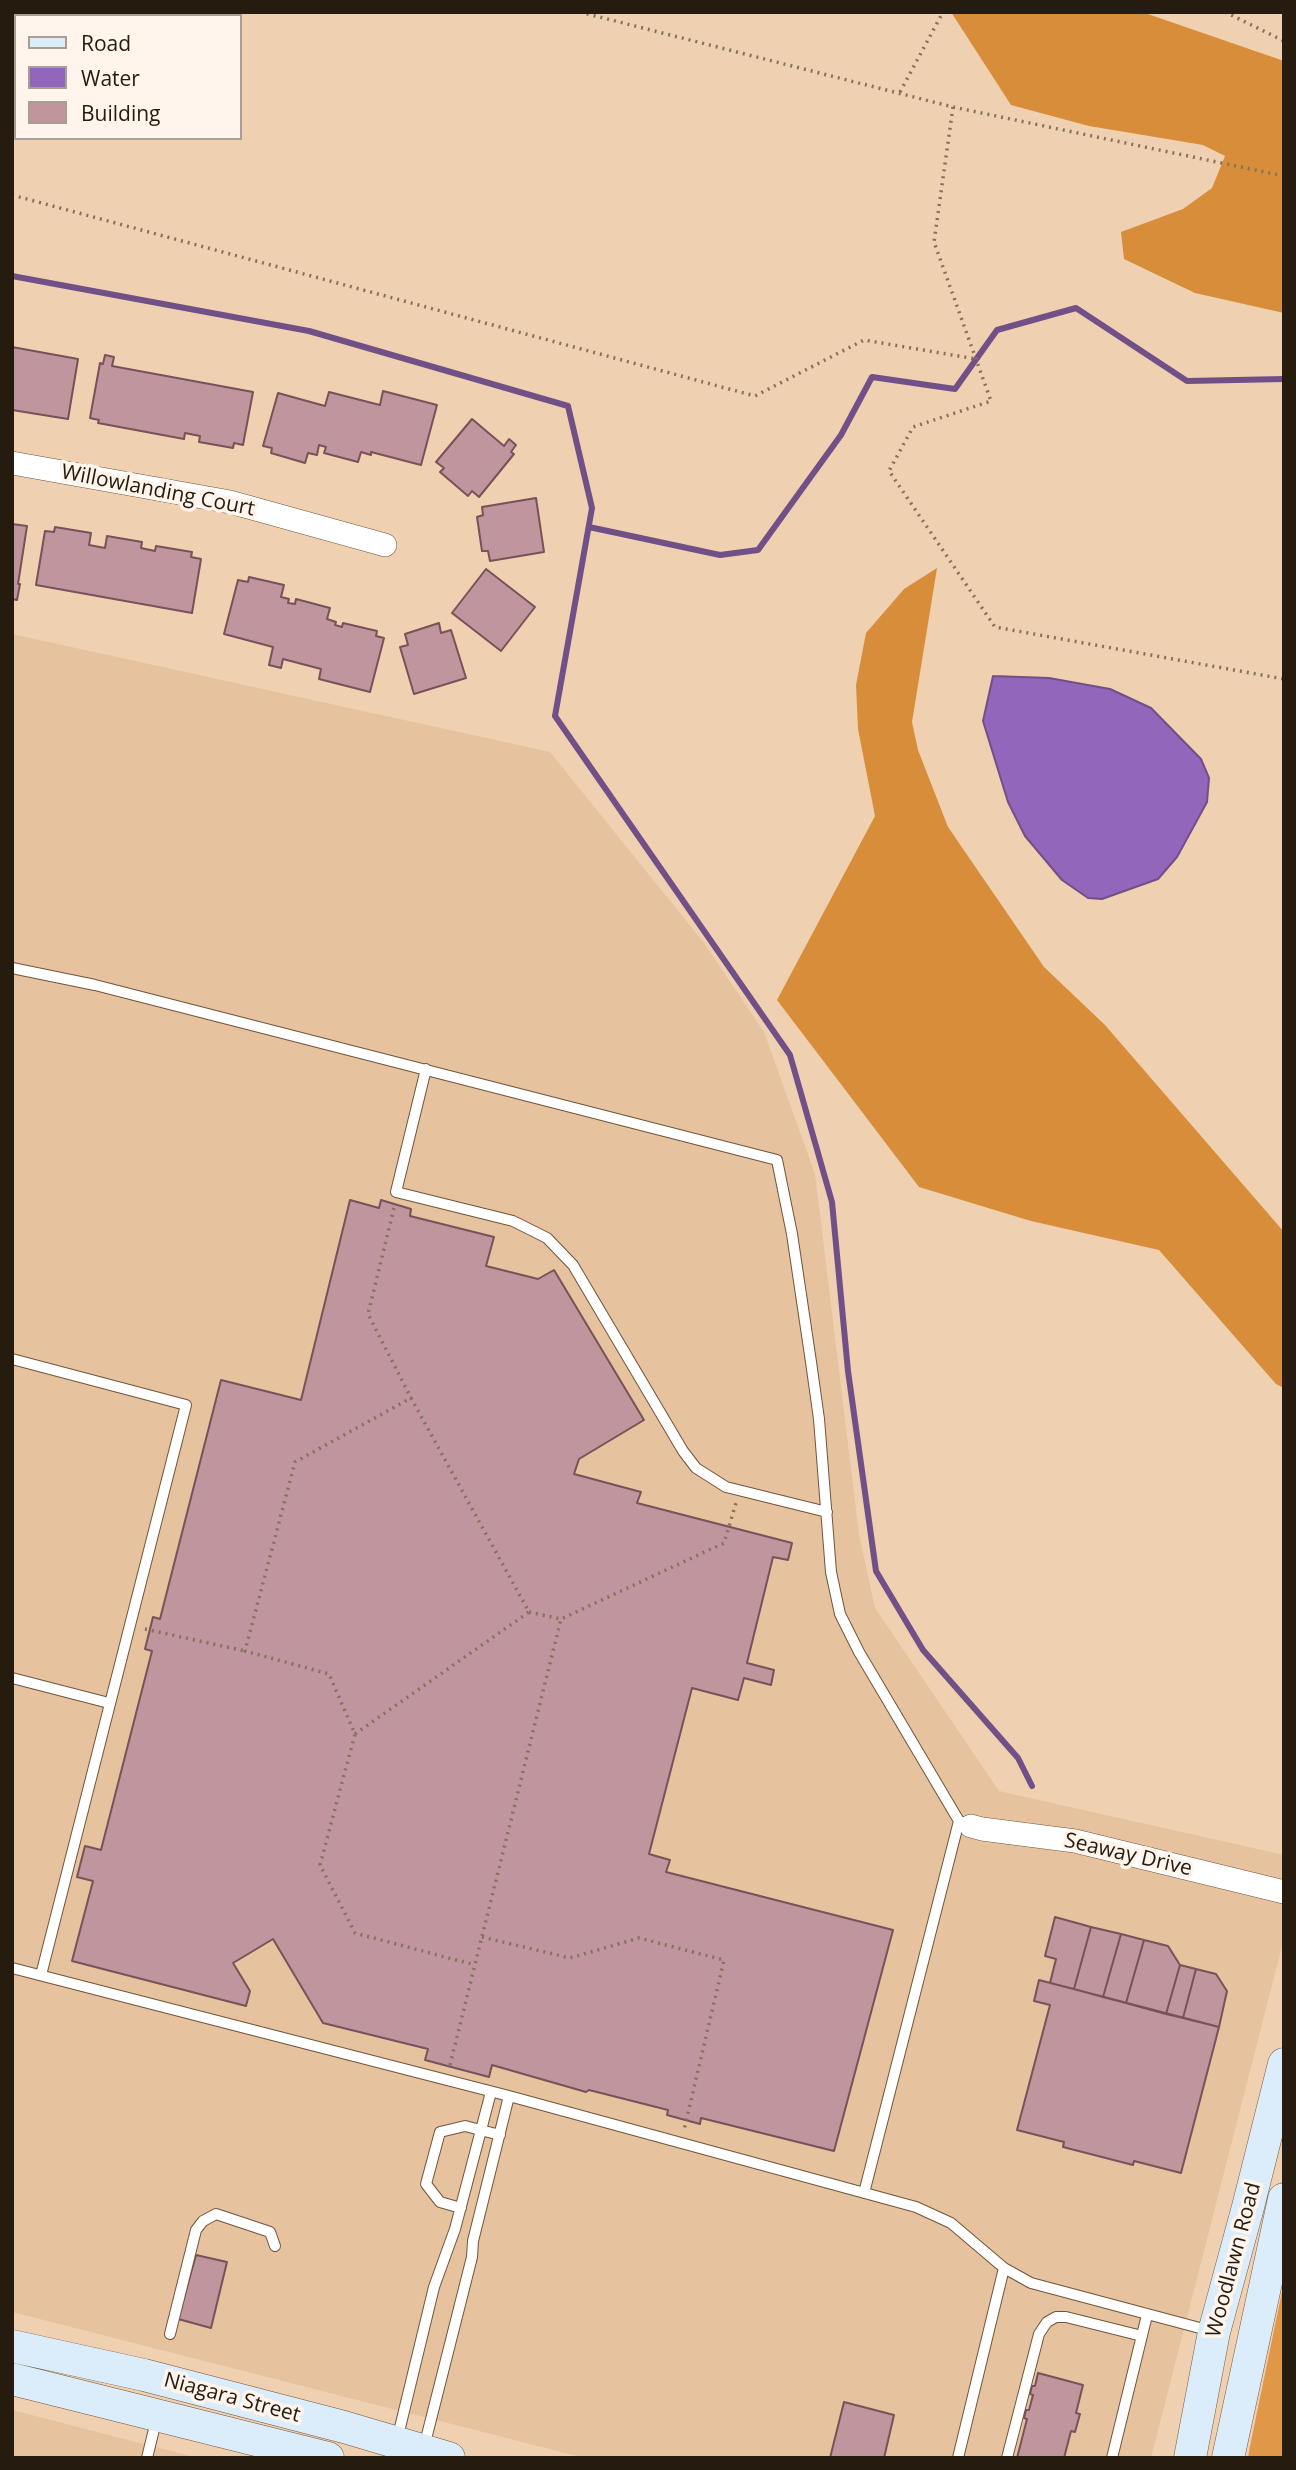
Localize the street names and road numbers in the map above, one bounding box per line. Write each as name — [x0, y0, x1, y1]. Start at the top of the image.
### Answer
street label: Willowlanding Court — [59, 460, 257, 522]
street label: Seaway Drive — [1062, 1828, 1194, 1882]
street label: Woodlawn Road — [1201, 2180, 1267, 2340]
street label: Niagara Street — [161, 2368, 303, 2428]

